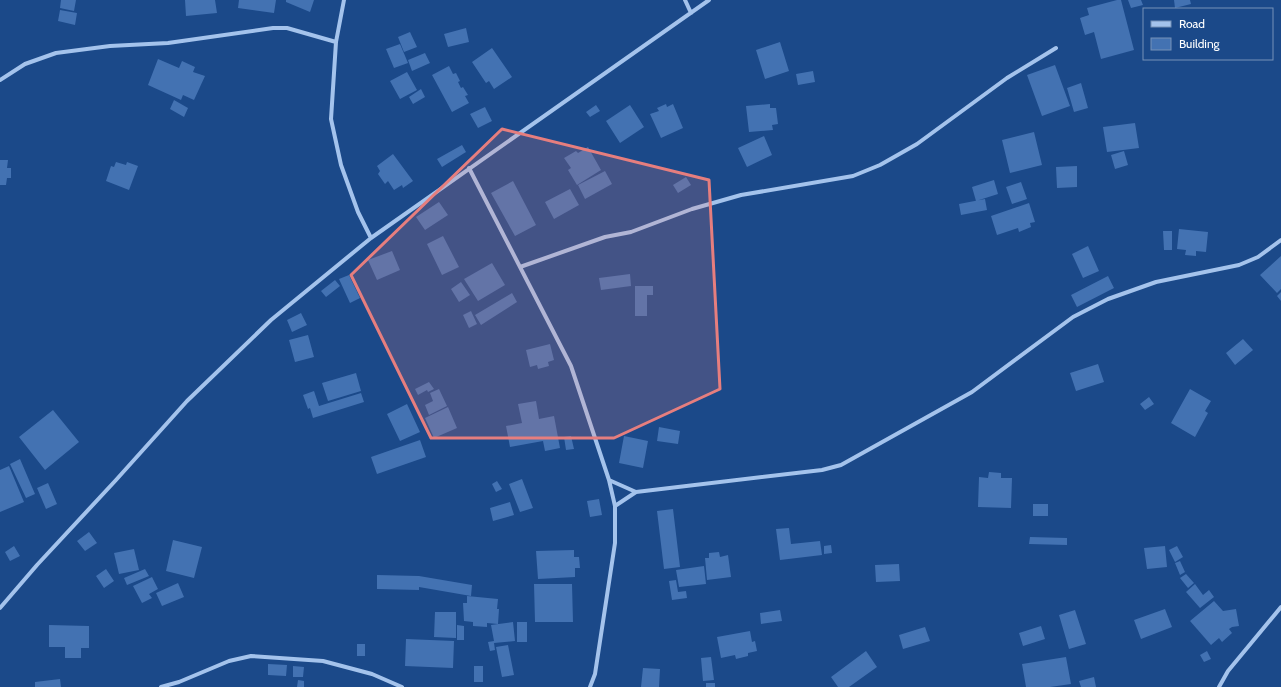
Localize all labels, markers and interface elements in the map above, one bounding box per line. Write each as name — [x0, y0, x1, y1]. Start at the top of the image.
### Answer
legend — [1143, 8, 1273, 60]
text: Road — [1179, 16, 1205, 31]
text: Building — [1179, 36, 1221, 51]

